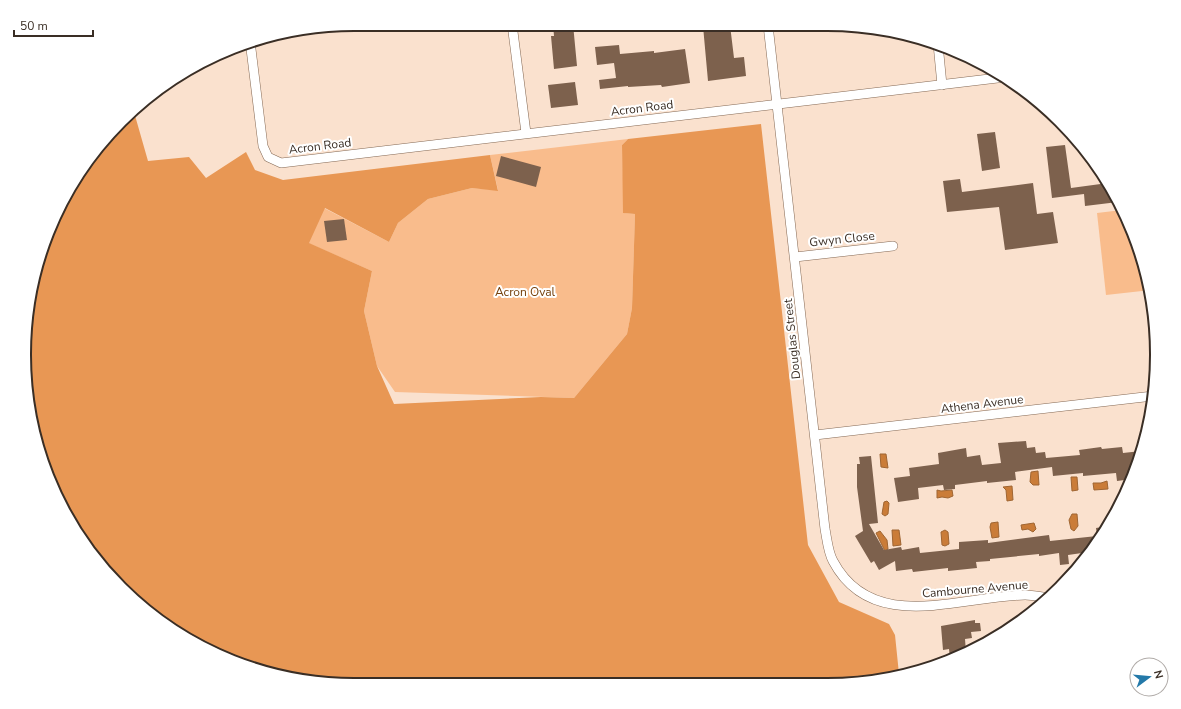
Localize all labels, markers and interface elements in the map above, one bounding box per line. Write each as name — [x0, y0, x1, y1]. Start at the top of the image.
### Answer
scale bar — [14, 12, 93, 38]
text: 50 m — [20, 18, 48, 34]
street label: Acron Road — [610, 96, 674, 120]
street label: Acron Road — [288, 134, 352, 158]
street label: Gwyn Close — [809, 228, 875, 250]
park label: Acron Oval — [495, 284, 556, 300]
street label: Douglas Street — [780, 297, 804, 380]
street label: Athena Avenue — [940, 391, 1024, 417]
street label: Cambourne Avenue — [921, 576, 1029, 602]
north arrow — [1129, 657, 1169, 697]
text: N — [1150, 668, 1166, 680]

